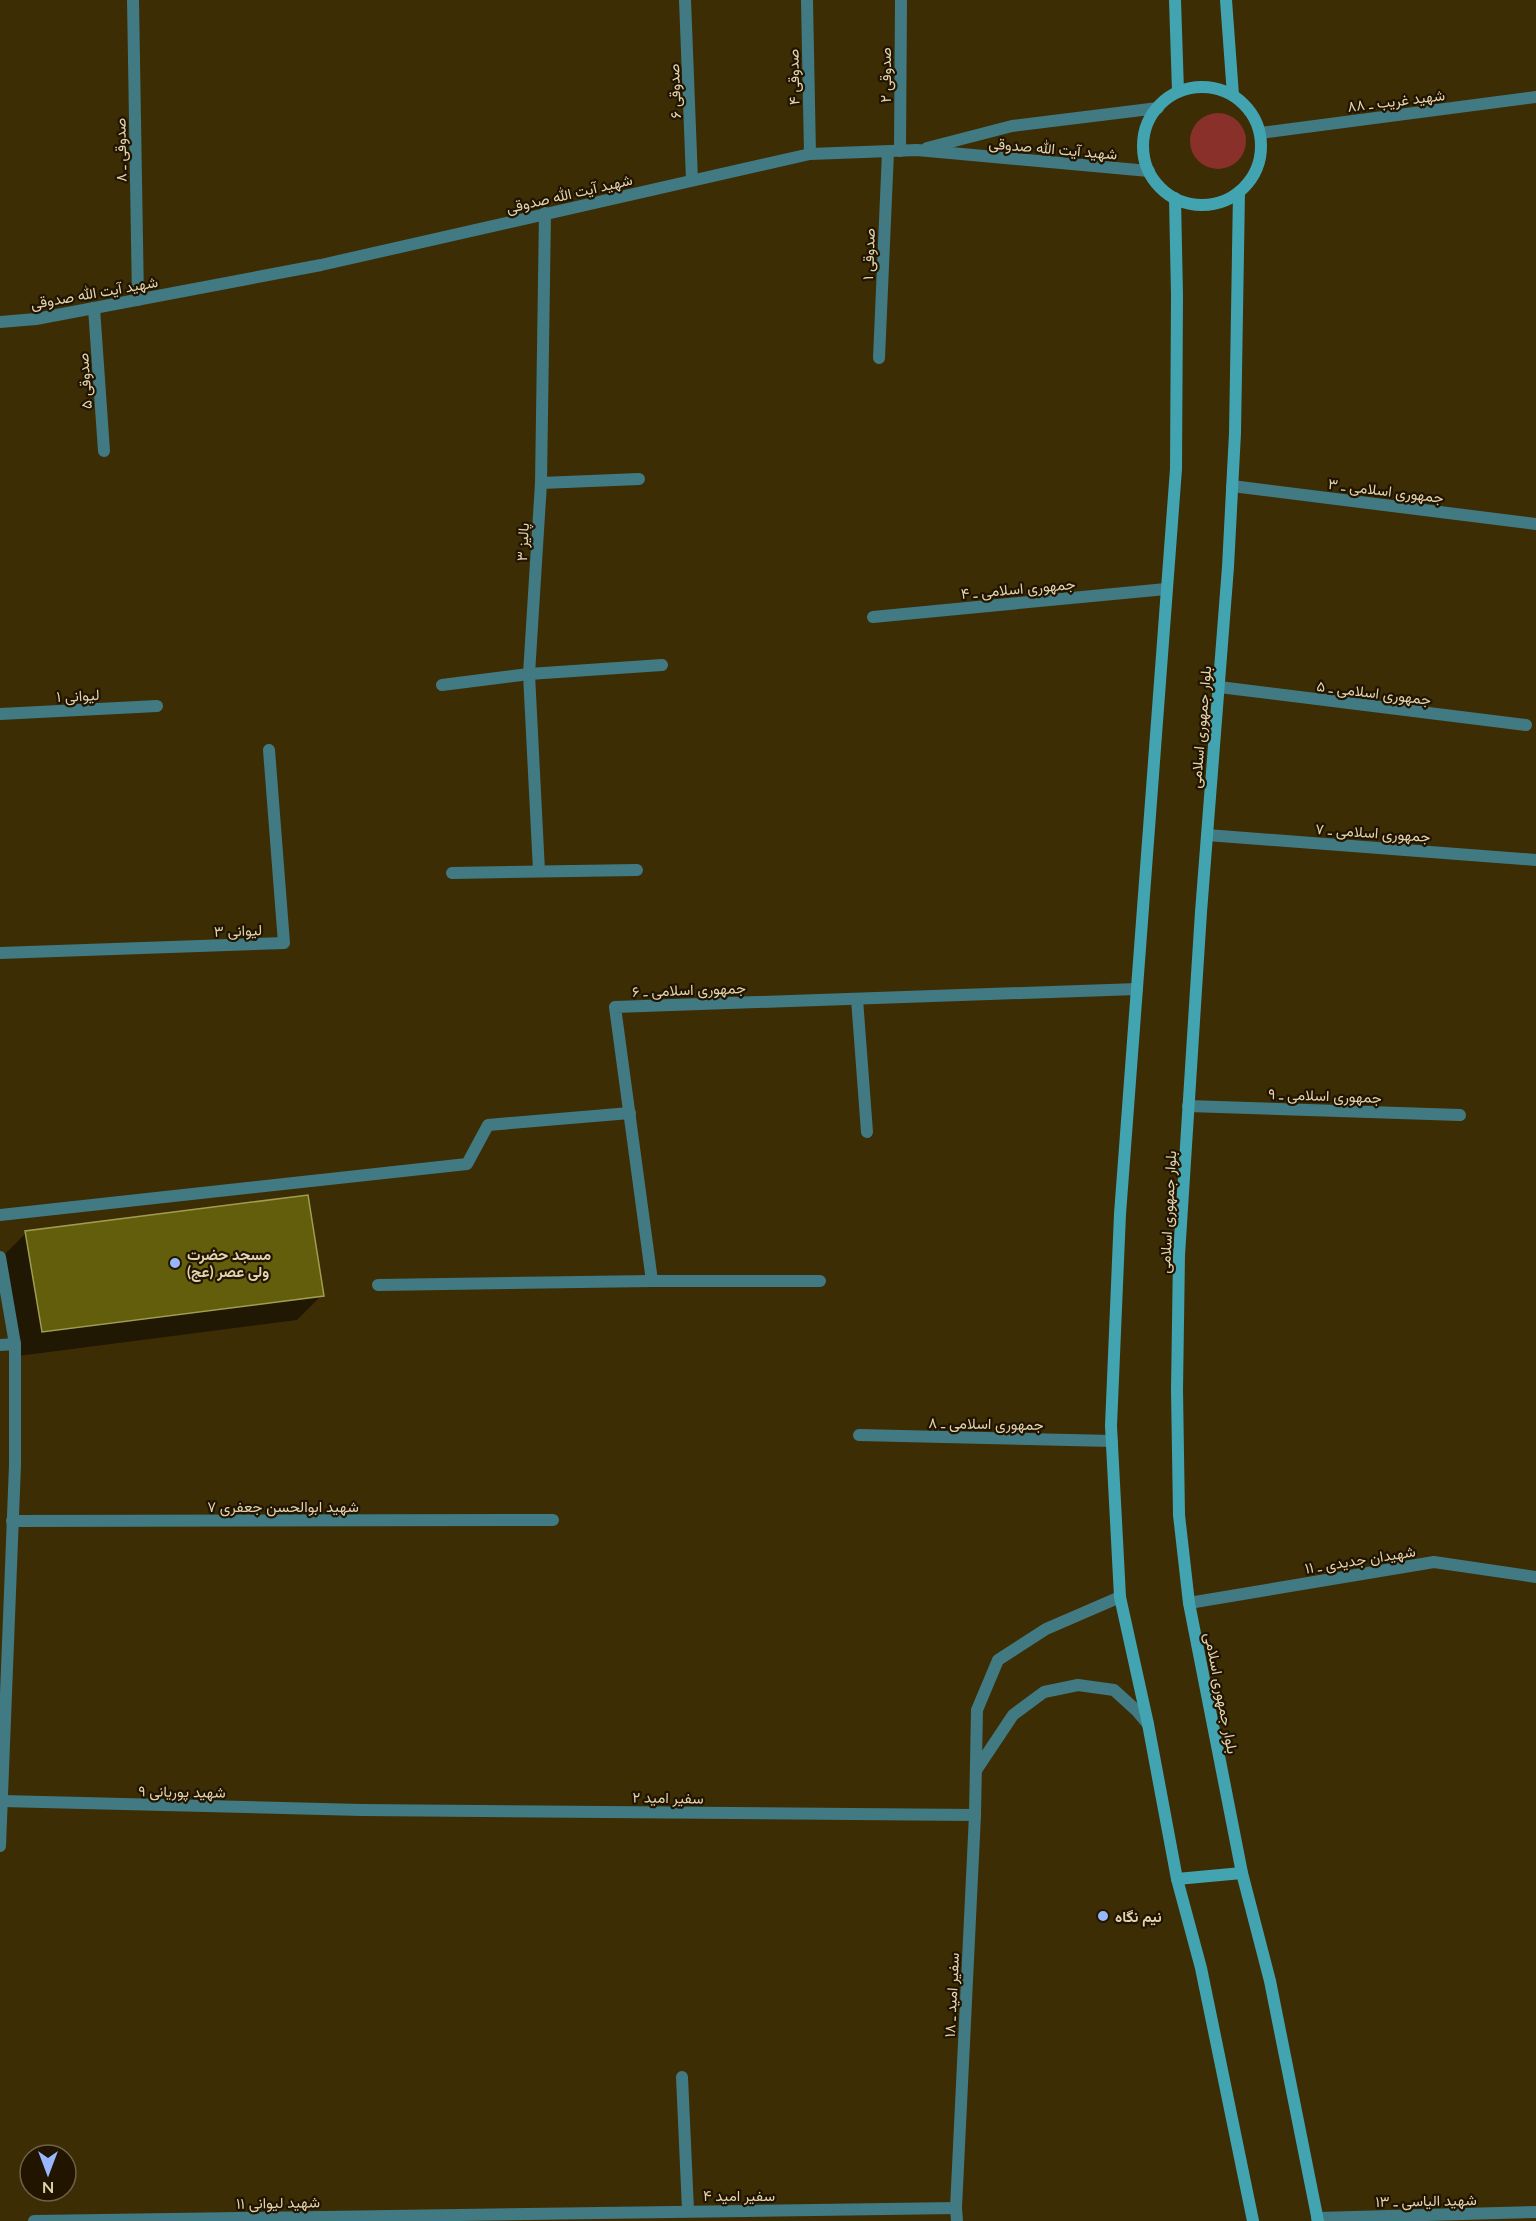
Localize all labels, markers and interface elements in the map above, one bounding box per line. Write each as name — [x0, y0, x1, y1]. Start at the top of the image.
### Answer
street label: صدوقی ۲ — [876, 47, 896, 103]
street label: صدوقی ۴ — [784, 49, 804, 105]
street label: صدوقی ۶ — [664, 63, 686, 119]
street label: شهید غریب ـ ۸۸ — [1346, 85, 1446, 116]
street label: صدوقی ـ ۸ — [110, 118, 132, 182]
street label: شهید آیت الله صدوقی — [988, 133, 1118, 165]
street label: شهید آیت الله صدوقی — [504, 170, 634, 218]
street label: صدوقی ۱ — [858, 228, 880, 280]
street label: شهید آیت الله صدوقی — [29, 272, 160, 314]
street label: صدوقی ۵ — [73, 352, 97, 410]
street label: جمهوری اسلامی ـ ۳ — [1327, 474, 1445, 508]
street label: پالیز ۳ — [512, 522, 534, 562]
street label: جمهوری اسلامی ـ ۴ — [960, 574, 1076, 604]
street label: بلوار جمهوری اسلامی — [1186, 665, 1216, 789]
street label: جمهوری اسلامی ـ ۵ — [1315, 676, 1432, 710]
street label: لیوانی ۱ — [56, 685, 100, 707]
street label: جمهوری اسلامی ـ ۷ — [1315, 819, 1431, 847]
street label: لیوانی ۳ — [213, 920, 263, 942]
street label: جمهوری اسلامی ـ ۶ — [632, 978, 746, 1002]
street label: جمهوری اسلامی ـ ۹ — [1268, 1084, 1382, 1108]
street label: بلوار جمهوری اسلامی — [1155, 1150, 1181, 1274]
place label: مسجد حضرت ولی عصر (عج) — [187, 1245, 271, 1282]
marker: مسجد حضرت ولی عصر (عج) — [168, 1256, 182, 1270]
street label: جمهوری اسلامی ـ ۸ — [928, 1413, 1044, 1435]
street label: شهید ابوالحسن جعفری ۷ — [207, 1497, 359, 1517]
street label: شهیدان جدیدی ـ ۱۱ — [1303, 1541, 1417, 1579]
street label: بلوار جمهوری اسلامی — [1199, 1631, 1243, 1755]
street label: شهید پوریانی ۹ — [138, 1781, 226, 1803]
street label: سفیر امید ۲ — [632, 1787, 704, 1808]
place label: نیم نگاه — [1115, 1907, 1162, 1927]
marker: نیم نگاه — [1096, 1909, 1110, 1923]
street label: سفیر امید ـ ۱۸ — [940, 1952, 963, 2038]
north arrow — [18, 2143, 78, 2203]
text: N — [42, 2179, 54, 2198]
street label: سفیر امید ۴ — [703, 2186, 775, 2205]
street label: شهید الیاسی ـ ۱۳ — [1375, 2190, 1477, 2212]
street label: شهید لیوانی ۱۱ — [236, 2192, 320, 2214]

